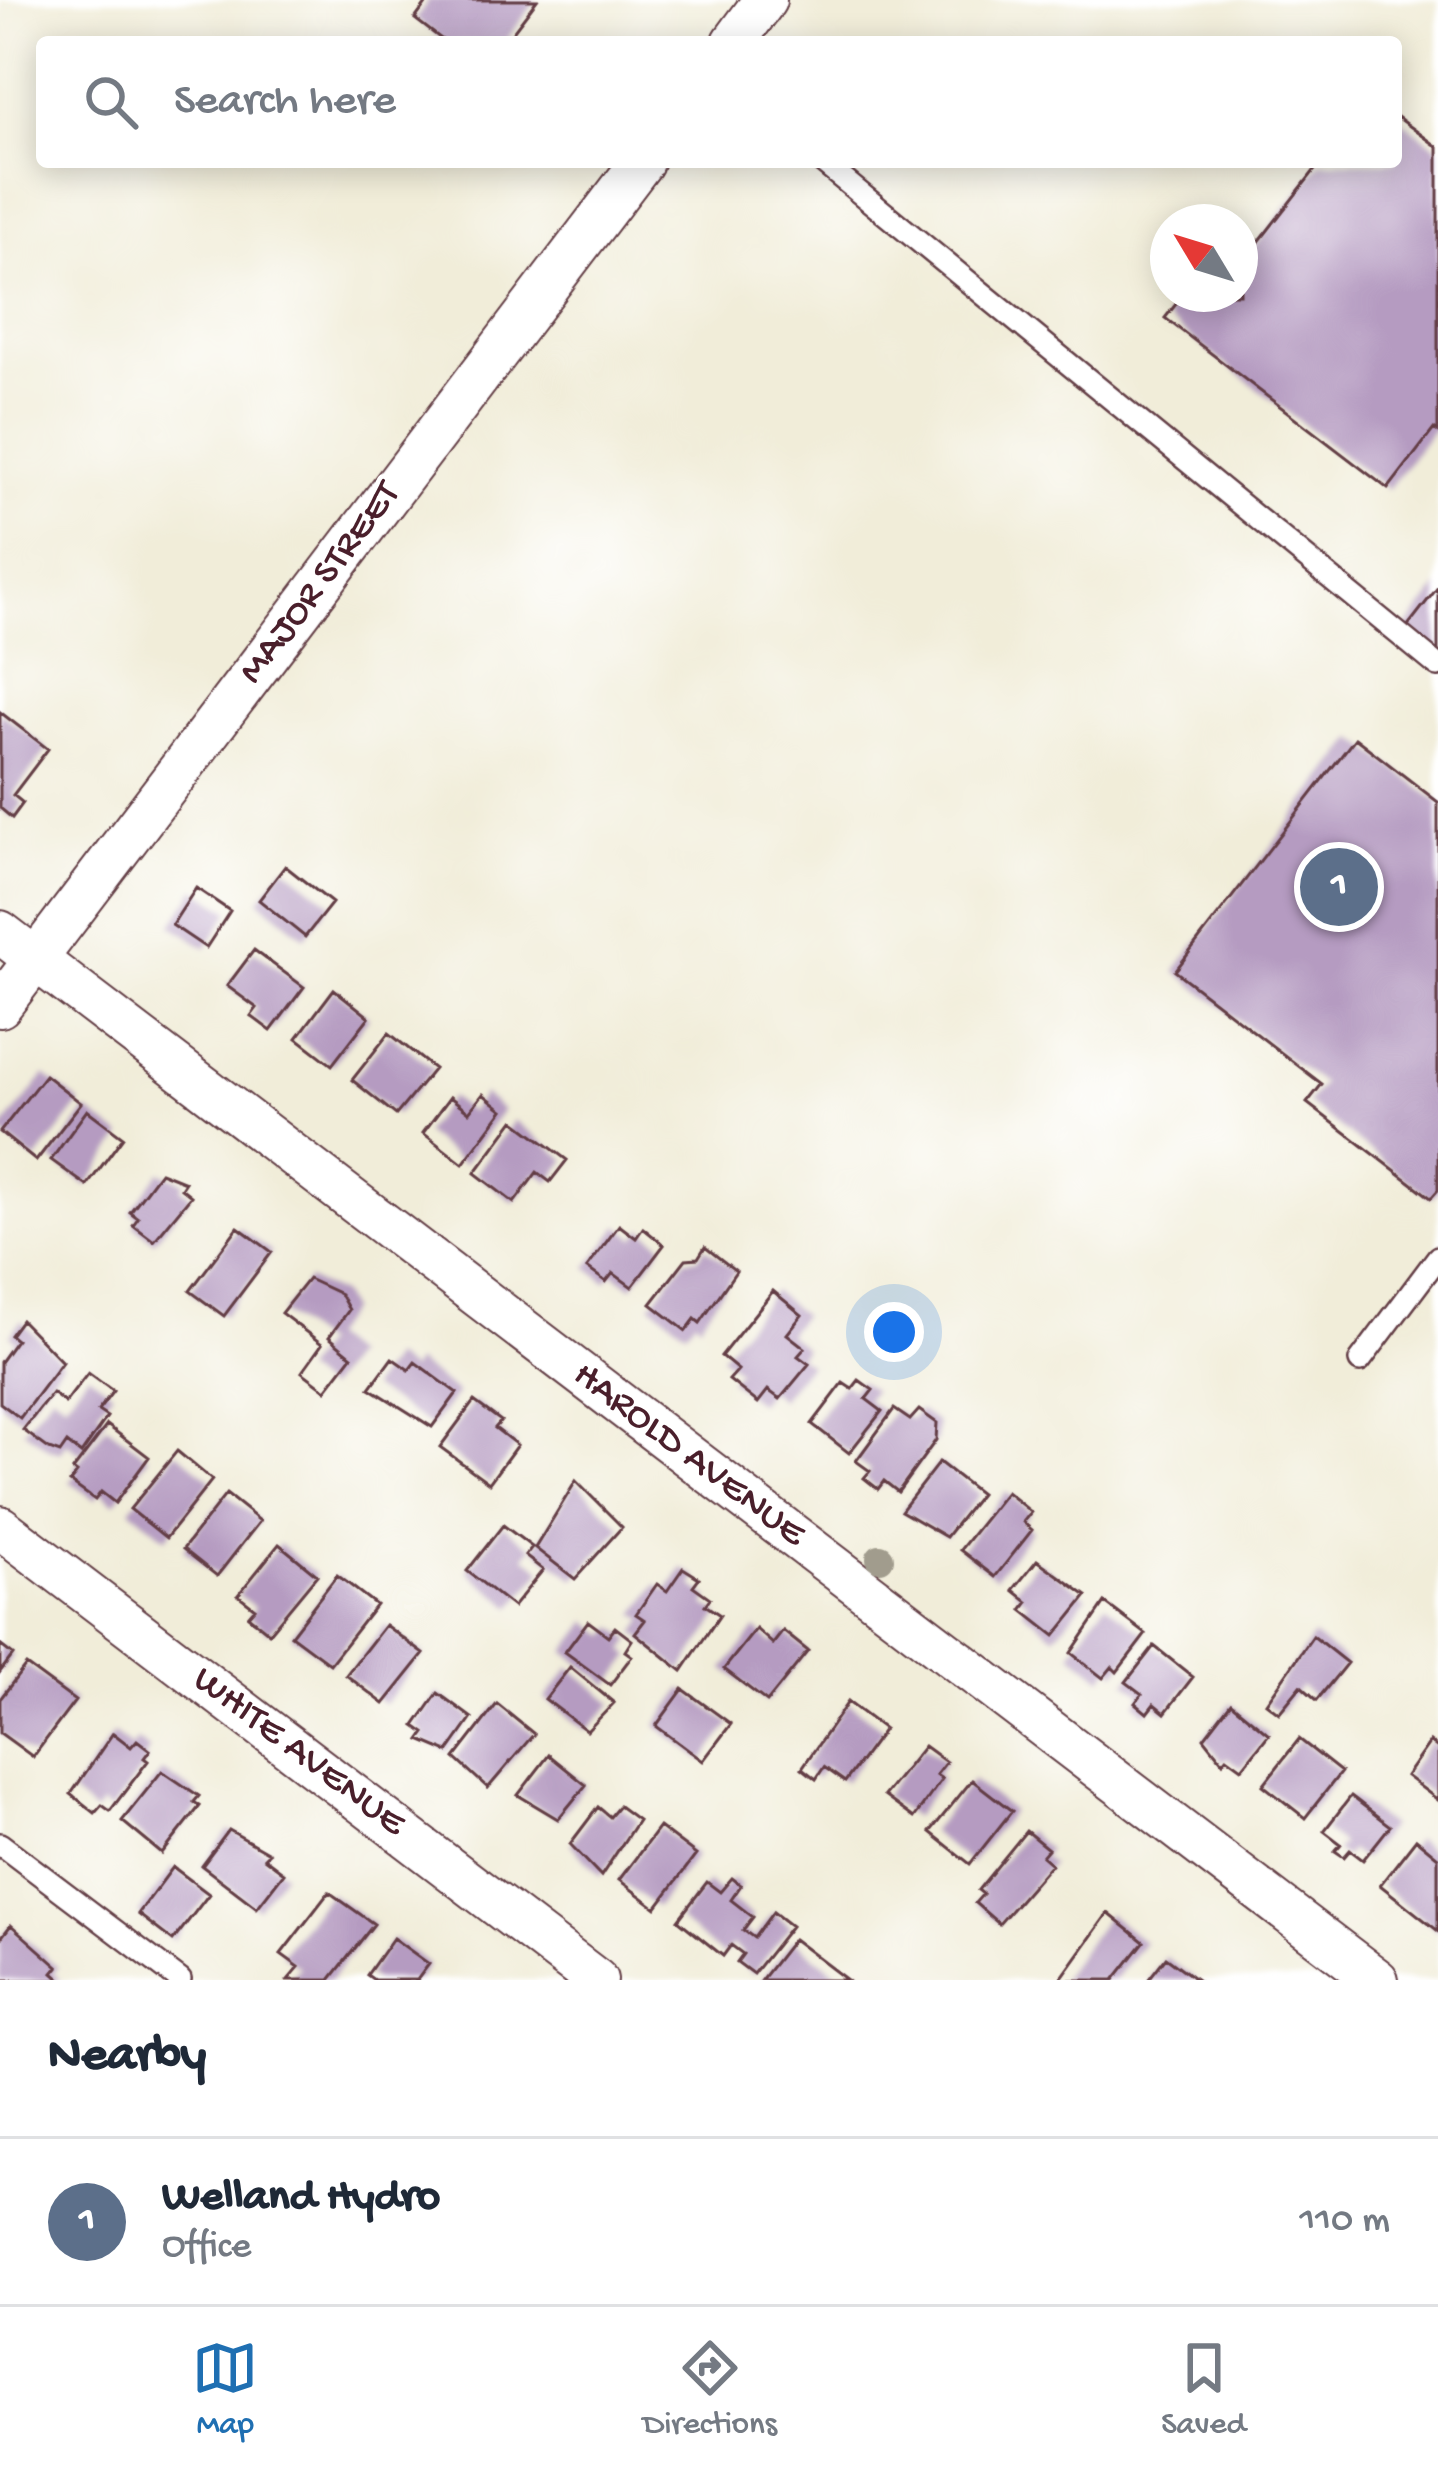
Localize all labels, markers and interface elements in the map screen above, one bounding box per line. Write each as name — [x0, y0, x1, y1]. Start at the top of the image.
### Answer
search box — [36, 36, 1402, 168]
icon: search — [78, 69, 144, 135]
text: Search here — [174, 76, 396, 129]
north arrow — [1150, 204, 1258, 312]
street label: MAJOR STREET — [230, 472, 413, 694]
pin: 1 — [1300, 842, 1378, 932]
your location — [864, 1302, 924, 1362]
street label: HAROLD AVENUE — [563, 1354, 815, 1559]
street label: WHITE AVENUE — [182, 1658, 415, 1849]
text: Nearby — [48, 2028, 206, 2088]
text: Welland Hydro — [162, 2172, 440, 2225]
text: 1 — [79, 2199, 95, 2245]
text: 110 m — [1299, 2199, 1390, 2245]
text: Office — [162, 2225, 251, 2271]
tab: Map — [192, 2335, 258, 2445]
tab: Directions — [643, 2335, 777, 2445]
tab: Saved — [1161, 2335, 1246, 2445]

